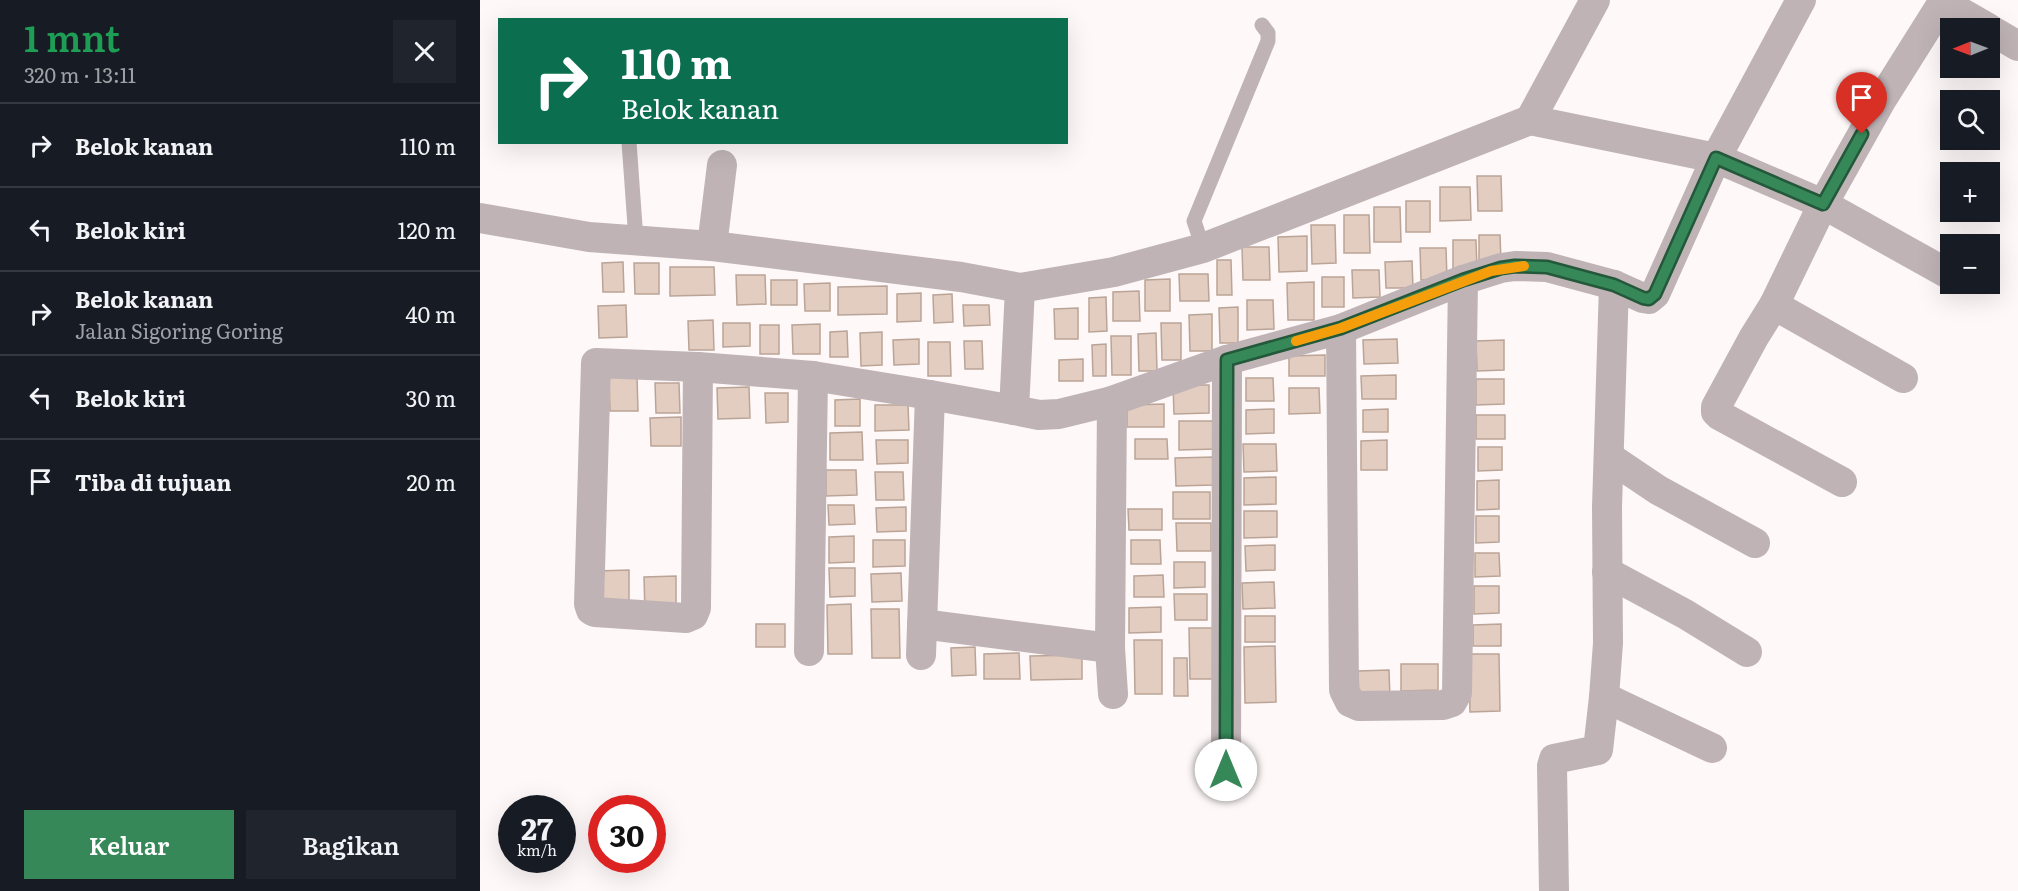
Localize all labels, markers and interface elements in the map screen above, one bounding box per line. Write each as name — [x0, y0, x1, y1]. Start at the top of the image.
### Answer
text: 1 mnt — [24, 10, 120, 63]
north arrow — [1940, 18, 2000, 78]
map controls — [1940, 18, 2000, 294]
button: close — [393, 20, 456, 83]
text: 110 m — [621, 30, 732, 92]
icon: right — [522, 42, 600, 120]
text: 320 m · 13:11 — [24, 59, 136, 89]
pin — [1836, 72, 1887, 134]
icon: arrive — [1845, 81, 1878, 114]
text: Belok kanan — [621, 87, 779, 127]
button: search — [1940, 90, 2000, 150]
icon: right — [24, 129, 57, 162]
text: Belok kanan — [75, 129, 213, 162]
text: 110 m — [400, 129, 456, 162]
button: + — [1940, 162, 2000, 222]
icon: left — [24, 213, 57, 246]
text: Belok kiri — [75, 213, 186, 246]
text: 120 m — [397, 213, 456, 246]
button: − — [1940, 234, 2000, 294]
text: Belok kanan — [75, 282, 213, 315]
icon: right — [24, 297, 57, 330]
text: 40 m — [405, 297, 456, 330]
text: Jalan Sigoring Goring — [75, 315, 283, 345]
icon: left — [24, 381, 57, 414]
text: Belok kiri — [75, 381, 186, 414]
text: 30 m — [406, 381, 456, 414]
icon: arrive — [24, 465, 57, 498]
text: Tiba di tujuan — [75, 465, 231, 498]
text: 20 m — [406, 465, 456, 498]
position arrow — [1194, 738, 1258, 802]
speed limit sign: 30 — [588, 795, 666, 873]
text: 27 — [521, 805, 553, 849]
button: Keluar — [24, 810, 234, 879]
button: Bagikan — [246, 810, 456, 879]
text: km/h — [517, 838, 557, 861]

